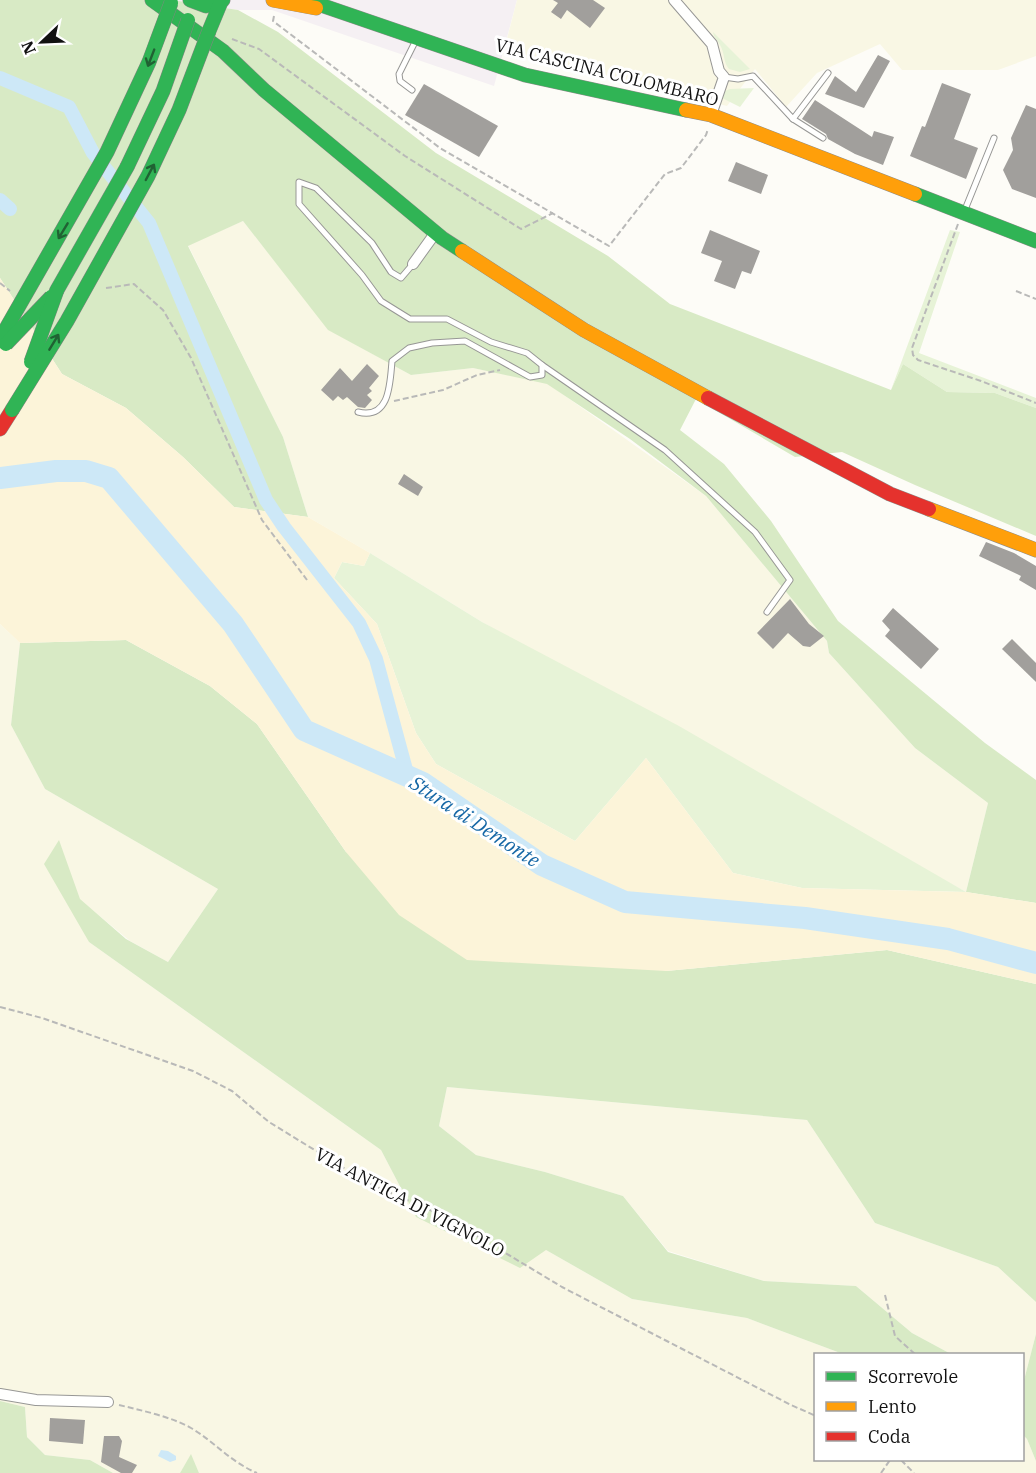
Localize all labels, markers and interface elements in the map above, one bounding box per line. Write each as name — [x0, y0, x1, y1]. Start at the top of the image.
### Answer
north arrow — [12, 12, 72, 72]
street label: VIA CASCINA COLOMBARO — [493, 33, 721, 111]
text: N — [17, 38, 40, 58]
one-way arrow — [145, 48, 156, 66]
one-way arrow — [144, 164, 156, 182]
one-way arrow — [56, 222, 68, 239]
one-way arrow — [48, 334, 60, 351]
water label: Stura di Demonte — [404, 768, 545, 873]
street label: VIA ANTICA DI VIGNOLO — [311, 1142, 509, 1262]
legend — [814, 1353, 1024, 1461]
text: Scorrevole — [868, 1365, 958, 1388]
text: Lento — [868, 1395, 916, 1418]
text: Coda — [868, 1425, 911, 1448]

